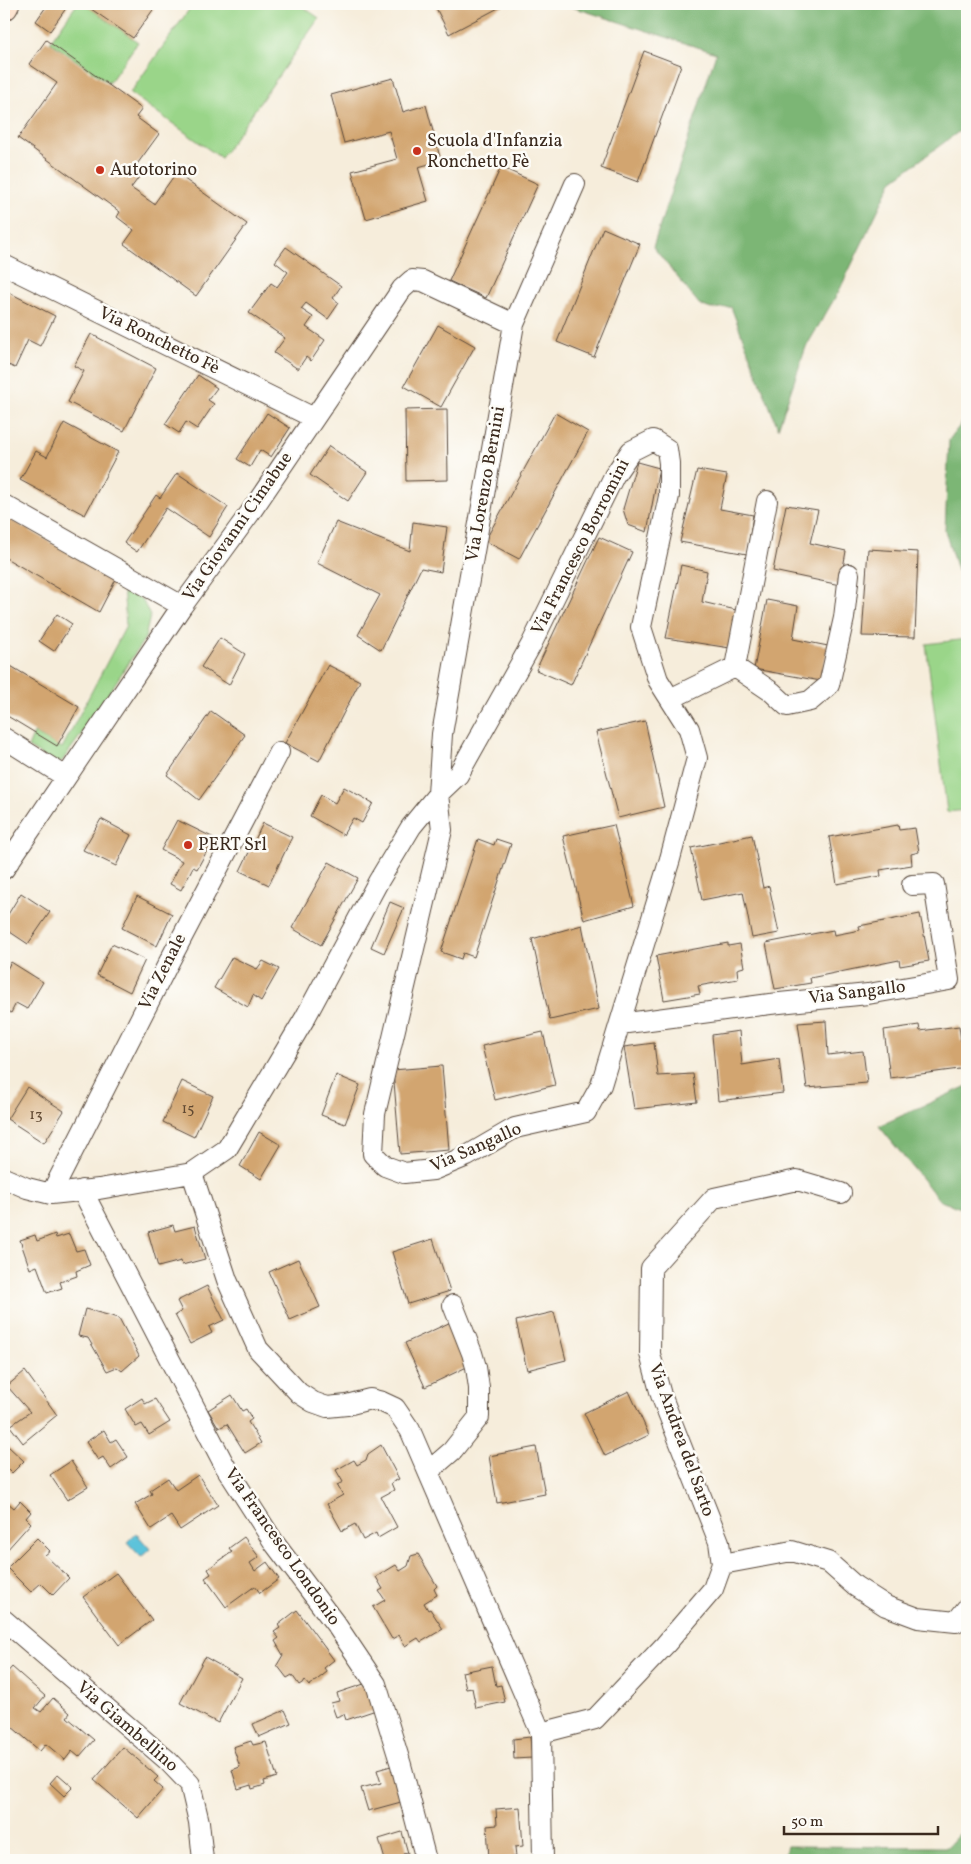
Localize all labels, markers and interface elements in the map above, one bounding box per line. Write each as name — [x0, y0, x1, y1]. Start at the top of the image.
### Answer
place label: Scuola d'Infanzia Ronchetto Fè — [427, 129, 562, 175]
marker: Scuola d'Infanzia Ronchetto Fè — [411, 145, 423, 157]
place label: Autotorino — [110, 158, 197, 183]
marker: Autotorino — [94, 164, 106, 176]
street label: Via Ronchetto Fè — [94, 301, 224, 381]
street label: Via Lorenzo Bernini — [460, 404, 512, 564]
street label: Via Giovanni Cimabue — [177, 447, 299, 607]
street label: Via Francesco Borromini — [526, 455, 636, 639]
place label: PERT Srl — [198, 833, 267, 858]
marker: PERT Srl — [182, 839, 194, 851]
street label: Via Zenale — [133, 929, 193, 1015]
street label: Via Sangallo — [807, 975, 907, 1011]
house number: 15 — [181, 1099, 195, 1120]
house number: 13 — [29, 1105, 43, 1126]
street label: Via Sangallo — [426, 1117, 526, 1179]
street label: Via Andrea del Sarto — [642, 1360, 720, 1520]
street label: Via Francesco Londonio — [218, 1463, 346, 1631]
street label: Via Giambellino — [71, 1676, 183, 1778]
scale bar — [784, 1804, 937, 1836]
text: 50 m — [791, 1812, 823, 1833]

